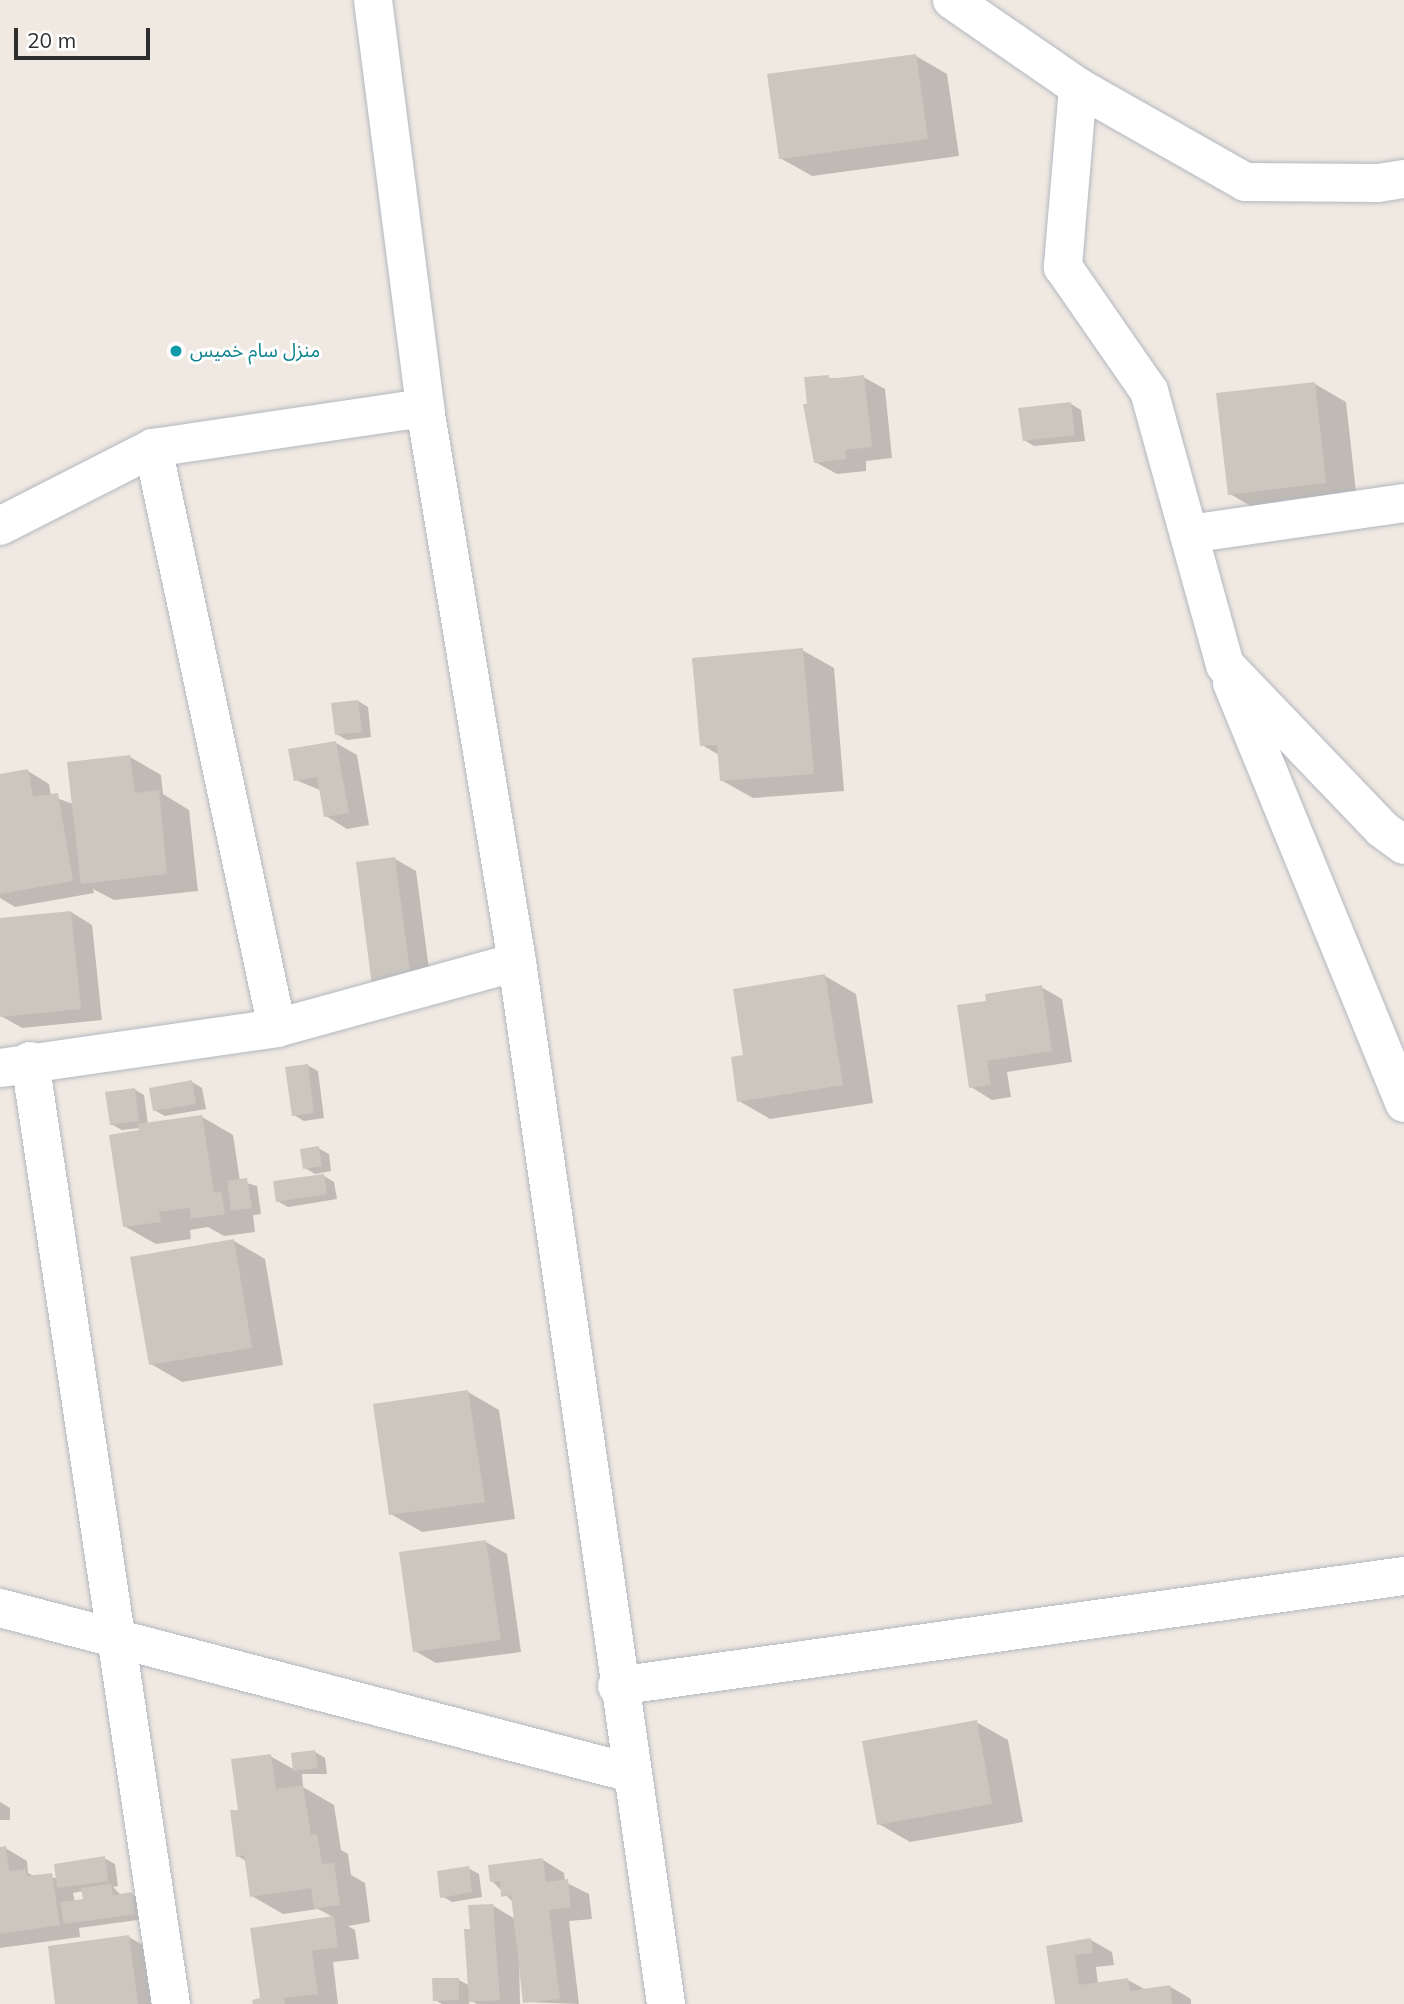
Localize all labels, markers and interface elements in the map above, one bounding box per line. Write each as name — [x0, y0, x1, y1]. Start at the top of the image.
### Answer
scale bar — [18, 14, 154, 58]
text: 20 m — [27, 27, 76, 53]
place label: منزل سام خميس — [190, 340, 320, 362]
marker: منزل سام خميس — [168, 343, 184, 359]

